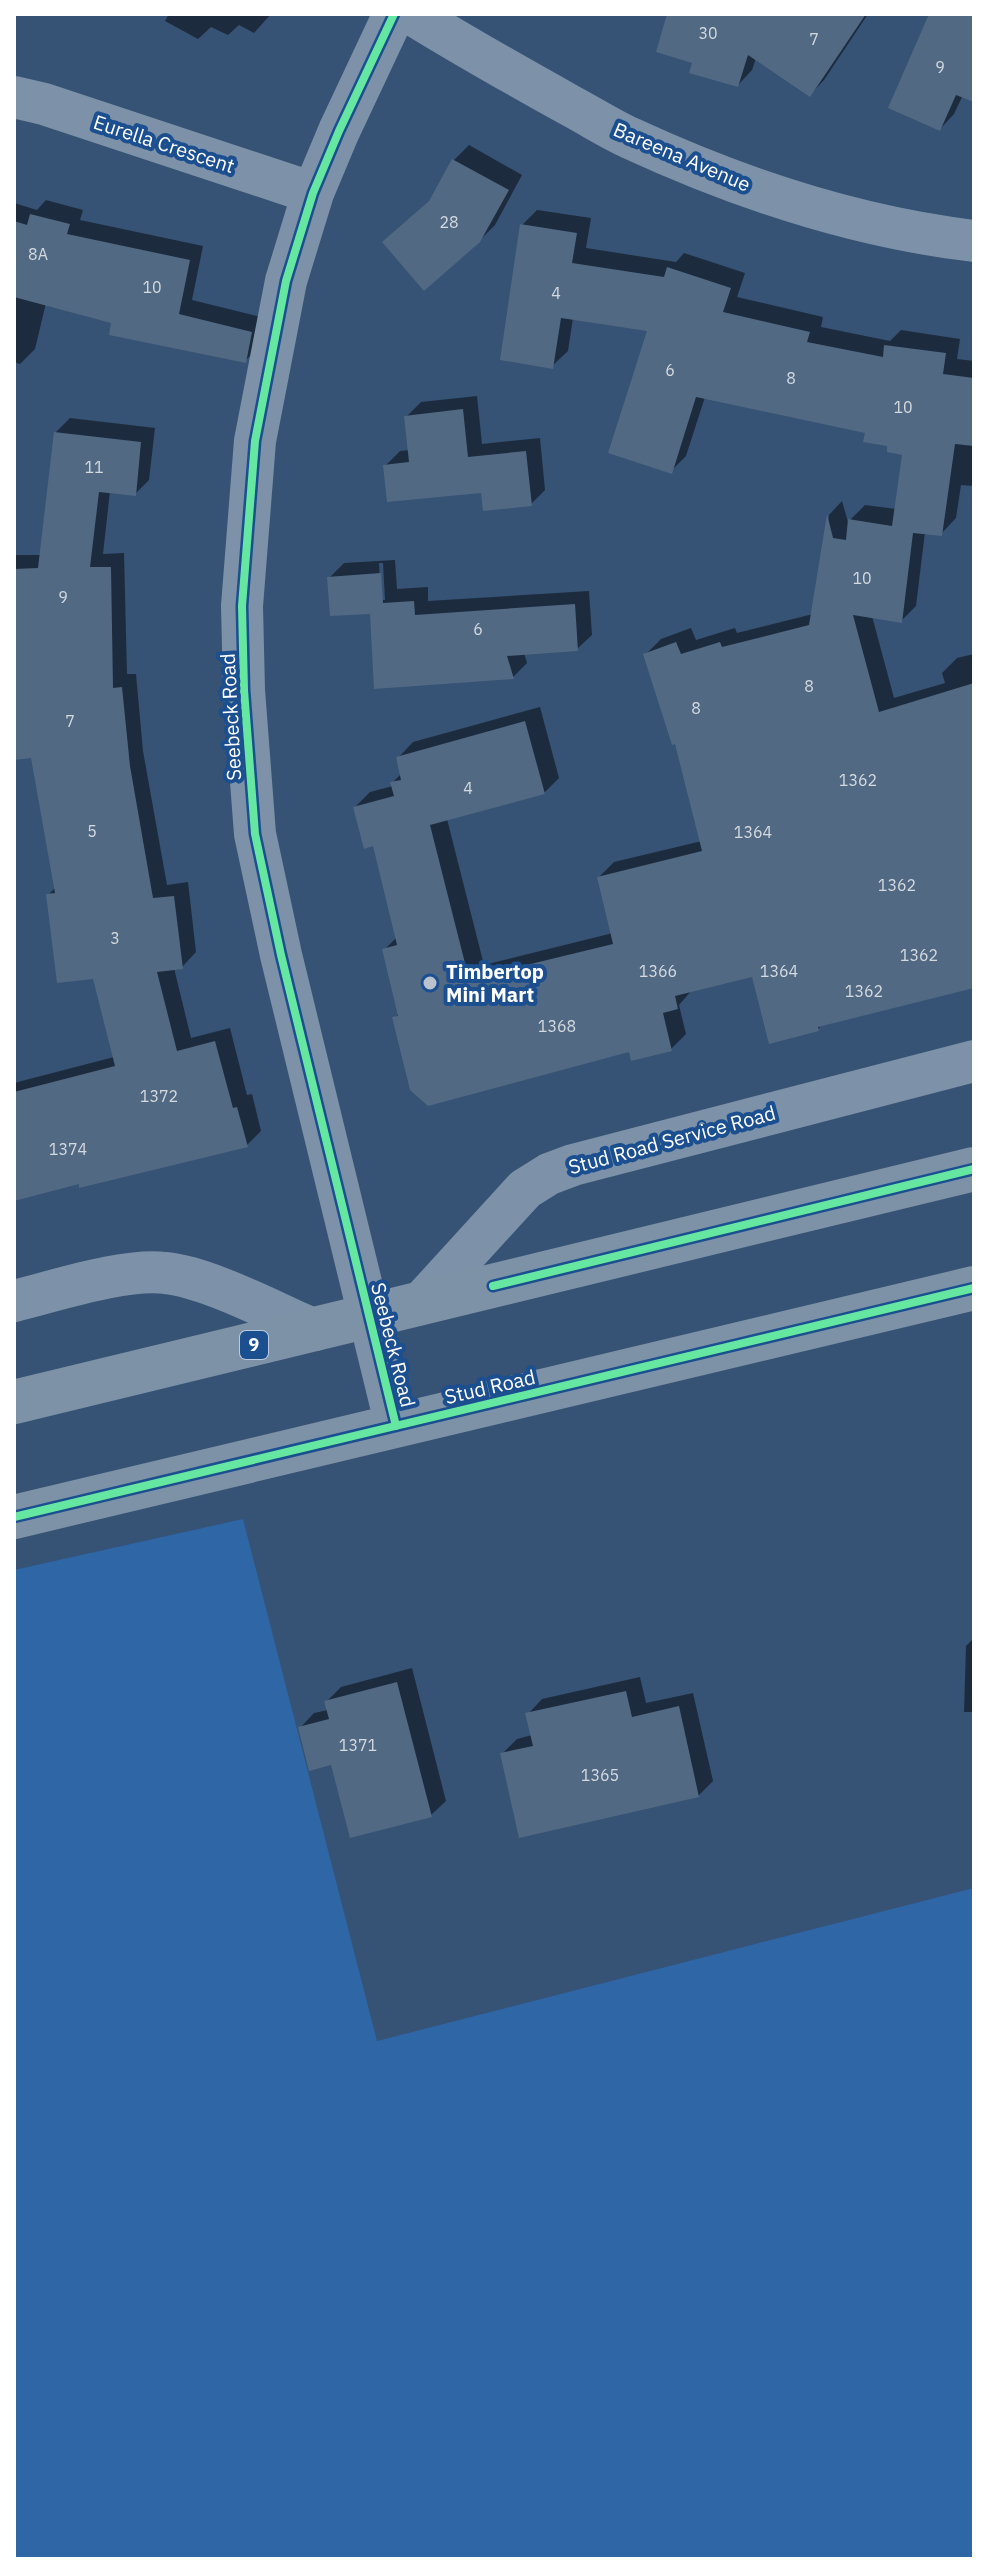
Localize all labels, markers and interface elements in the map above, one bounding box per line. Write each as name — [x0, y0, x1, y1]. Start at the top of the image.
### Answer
house number: 30 — [698, 23, 718, 43]
house number: 7 — [809, 29, 819, 49]
house number: 9 — [935, 57, 945, 77]
street label: Eurella Crescent — [90, 108, 238, 179]
street label: Bareena Avenue — [610, 115, 755, 198]
house number: 28 — [439, 212, 459, 232]
house number: 8A — [28, 244, 48, 264]
house number: 10 — [142, 277, 162, 297]
house number: 4 — [551, 283, 561, 303]
house number: 6 — [665, 360, 675, 380]
house number: 8 — [786, 368, 796, 388]
house number: 10 — [893, 397, 913, 417]
house number: 11 — [84, 457, 104, 477]
house number: 10 — [852, 568, 872, 588]
house number: 9 — [58, 587, 68, 607]
house number: 6 — [473, 619, 483, 639]
street label: Seebeck Road — [214, 653, 247, 781]
house number: 8 — [804, 676, 814, 696]
house number: 8 — [691, 698, 701, 718]
house number: 7 — [65, 711, 75, 731]
house number: 1362 — [839, 770, 877, 790]
house number: 4 — [463, 778, 473, 798]
house number: 5 — [87, 821, 97, 841]
house number: 1364 — [734, 822, 772, 842]
house number: 1362 — [878, 875, 916, 895]
house number: 3 — [110, 928, 120, 948]
house number: 1362 — [900, 945, 938, 965]
place label: Timbertop Mini Mart — [446, 958, 544, 1008]
house number: 1366 — [639, 961, 677, 981]
house number: 1364 — [760, 961, 798, 981]
marker: Timbertop Mini Mart — [421, 974, 439, 992]
house number: 1362 — [845, 981, 883, 1001]
house number: 1368 — [538, 1016, 576, 1036]
house number: 1372 — [140, 1086, 178, 1106]
street label: Stud Road Service Road — [565, 1099, 779, 1180]
house number: 1374 — [49, 1139, 87, 1159]
street label: Seebeck Road — [365, 1280, 422, 1410]
road number: 9 — [240, 1331, 268, 1359]
street label: Stud Road — [442, 1363, 538, 1410]
house number: 1371 — [339, 1735, 377, 1755]
house number: 1365 — [581, 1765, 619, 1785]

